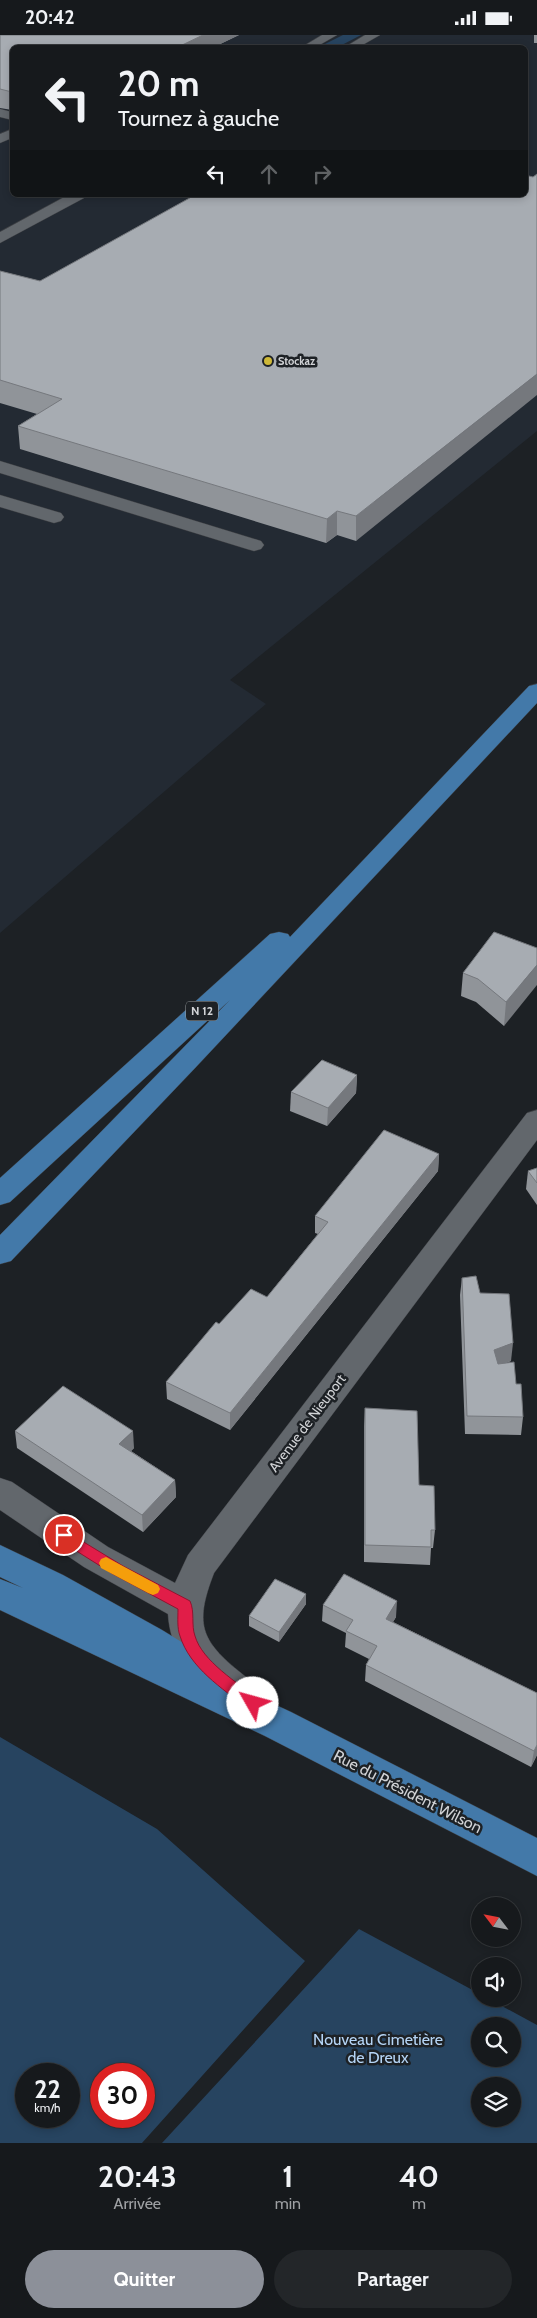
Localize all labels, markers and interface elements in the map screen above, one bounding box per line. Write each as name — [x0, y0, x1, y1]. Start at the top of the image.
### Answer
text: 20:42 — [25, 6, 75, 29]
text: 20 m — [118, 62, 200, 105]
icon: left — [35, 65, 100, 130]
text: Tournez à gauche — [118, 105, 279, 132]
icon: left — [202, 160, 230, 188]
icon: ahead — [255, 160, 283, 188]
icon: right — [308, 160, 336, 188]
place label: Stockaz — [278, 354, 316, 368]
marker: Stockaz — [262, 355, 274, 367]
road number: N 12 — [186, 1001, 218, 1021]
street label: Avenue de Nieuport — [264, 1370, 350, 1475]
pin — [43, 1514, 85, 1556]
icon: arrive — [50, 1521, 78, 1549]
position arrow — [226, 1676, 278, 1728]
street label: Rue du Président Wilson — [330, 1746, 485, 1837]
north arrow — [471, 1897, 521, 1947]
map controls — [471, 1897, 521, 2127]
button: sound — [471, 1957, 521, 2007]
button: search — [471, 2017, 521, 2067]
park label: Nouveau Cimetière de Dreux — [313, 2030, 443, 2067]
speed limit sign: 30 — [90, 2063, 155, 2128]
text: 22 — [34, 2074, 61, 2104]
button: layers — [471, 2077, 521, 2127]
text: km/h — [34, 2100, 61, 2115]
text: 20:43 — [98, 2158, 177, 2195]
text: 1 — [282, 2158, 293, 2195]
text: 40 — [399, 2158, 439, 2195]
text: Arrivée — [114, 2194, 161, 2213]
text: min — [275, 2194, 301, 2213]
text: m — [412, 2194, 426, 2213]
button: Quitter — [25, 2250, 264, 2308]
button: Partager — [274, 2250, 512, 2308]

